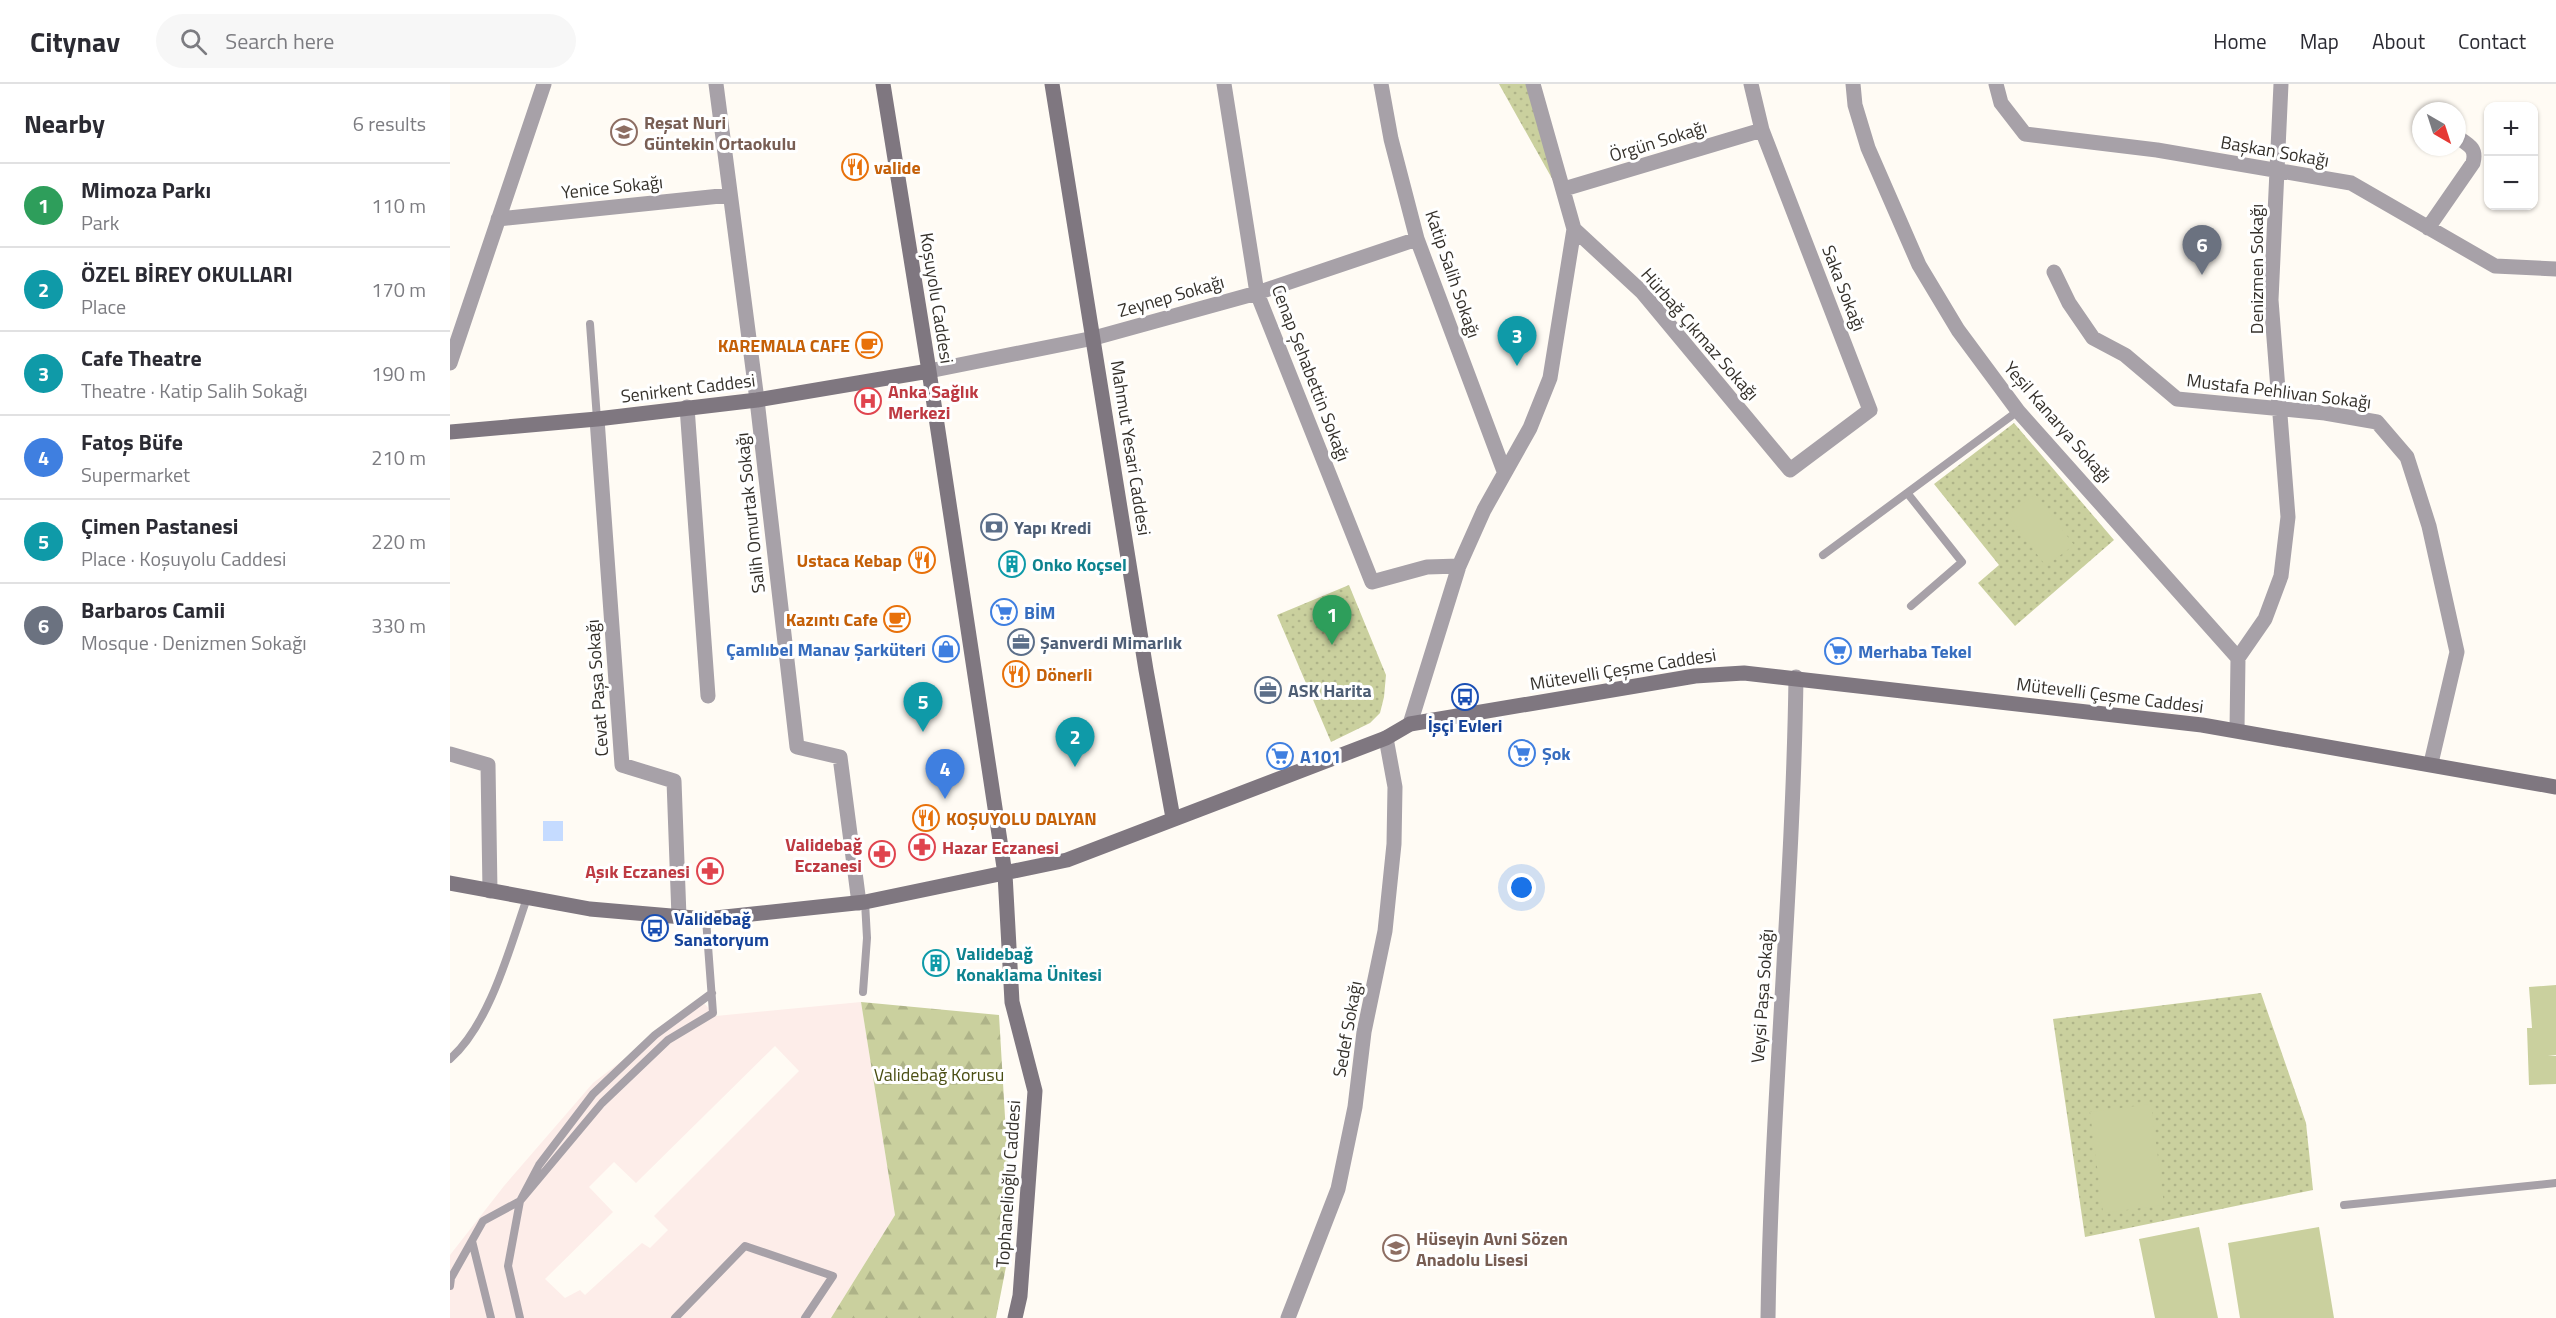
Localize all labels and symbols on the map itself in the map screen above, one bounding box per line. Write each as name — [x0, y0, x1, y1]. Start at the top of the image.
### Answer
north arrow — [2412, 102, 2466, 156]
place label: Reşat Nuri Güntekin Ortaokulu — [644, 109, 796, 157]
street label: Örgün Sokağı — [1606, 113, 1710, 169]
school or university icon: Reşat Nuri Güntekin Ortaokulu — [609, 117, 639, 147]
street label: Başkan Sokağı — [2219, 128, 2331, 174]
restaurant icon: valide — [840, 152, 870, 182]
place label: valide — [874, 154, 921, 181]
street label: Yenice Sokağı — [560, 168, 664, 206]
street label: Denizmen Sokağı — [2243, 204, 2270, 334]
street label: Katip Salih Sokağı — [1419, 206, 1487, 342]
pin: 6 — [2182, 226, 2222, 275]
street label: Koşuyolu Caddesi — [913, 231, 961, 365]
street label: Saka Sokağı — [1815, 241, 1873, 335]
street label: Hürbağ Çıkmaz Sokağı — [1635, 262, 1765, 406]
street label: Zeynep Sokağı — [1115, 268, 1227, 324]
street label: Cenap Şehabettin Sokağı — [1265, 281, 1357, 465]
pin: 3 — [1498, 316, 1536, 366]
cafe icon: KAREMALA CAFE — [854, 330, 884, 360]
place label: KAREMALA CAFE — [718, 332, 850, 359]
street label: Yeşil Kanarya Sokağı — [1997, 355, 2119, 489]
street label: Mahmut Yesari Caddesi — [1104, 358, 1158, 538]
street label: Senirkent Caddesi — [619, 366, 757, 410]
street label: Mustafa Pehlivan Sokağı — [2185, 366, 2373, 416]
place label: Anka Sağlık Merkezi — [888, 378, 979, 426]
hospital icon: Anka Sağlık Merkezi — [853, 386, 883, 416]
street label: Salih Omurtak Sokağı — [728, 431, 772, 595]
bank icon: Yapı Kredi — [979, 512, 1009, 542]
place label: Yapı Kredi — [1014, 514, 1091, 541]
restaurant icon: Ustaca Kebap — [907, 545, 937, 575]
place label: Ustaca Kebap — [797, 547, 902, 574]
building icon: Onko Koçsel — [997, 549, 1027, 579]
place label: Onko Koçsel — [1032, 551, 1127, 578]
pin: 1 — [1312, 596, 1352, 645]
supermarket icon: BİM — [989, 597, 1019, 627]
place label: BİM — [1024, 599, 1056, 626]
cafe icon: Kazıntı Cafe — [882, 604, 912, 634]
place label: Kazıntı Cafe — [786, 606, 878, 633]
street label: Cevat Paşa Sokağı — [579, 619, 615, 757]
office icon: Şanverdi Mimarlık — [1006, 627, 1036, 657]
place label: Şanverdi Mimarlık — [1040, 629, 1183, 656]
shop icon: Çamlıbel Manav Şarküteri — [931, 634, 961, 664]
place label: Çamlıbel Manav Şarküteri — [726, 636, 926, 663]
supermarket icon: Merhaba Tekel — [1823, 636, 1853, 666]
place label: Merhaba Tekel — [1858, 638, 1972, 665]
street label: Mütevelli Çeşme Caddesi — [1528, 641, 1718, 697]
restaurant icon: Dönerli — [1001, 659, 1031, 689]
place label: Dönerli — [1036, 661, 1092, 688]
street label: Mütevelli Çeşme Caddesi — [2015, 670, 2205, 720]
office icon: ASK Harita — [1253, 675, 1283, 705]
place label: ASK Harita — [1288, 677, 1372, 704]
pin: 5 — [904, 682, 942, 732]
bus stop icon: İşçi Evleri — [1450, 682, 1480, 712]
place label: İşçi Evleri — [1428, 712, 1502, 739]
pin: 2 — [1056, 718, 1094, 767]
supermarket icon: Şok — [1507, 738, 1537, 768]
place label: Şok — [1542, 740, 1571, 767]
supermarket icon: A101 — [1265, 741, 1295, 771]
place label: A101 — [1300, 743, 1341, 770]
pin: 4 — [926, 750, 964, 799]
restaurant icon: KOŞUYOLU DALYAN — [911, 803, 941, 833]
place label: KOŞUYOLU DALYAN — [946, 805, 1097, 832]
place label: Validebağ Eczanesi — [785, 831, 862, 879]
pharmacy icon: Hazar Eczanesi — [907, 832, 937, 862]
place label: Hazar Eczanesi — [942, 834, 1059, 861]
pharmacy icon: Validebağ Eczanesi — [867, 839, 897, 869]
pharmacy icon: Aşık Eczanesi — [695, 856, 725, 886]
place label: Aşık Eczanesi — [585, 858, 690, 885]
your location — [1507, 873, 1536, 902]
place label: Validebağ Sanatoryum — [674, 905, 769, 953]
bus stop icon: Validebağ Sanatoryum — [640, 913, 670, 943]
street label: Veysi Paşa Sokağı — [1744, 928, 1780, 1064]
place label: Validebağ Konaklama Ünitesi — [956, 940, 1102, 988]
building icon: Validebağ Konaklama Ünitesi — [921, 948, 951, 978]
street label: Sedef Sokağı — [1325, 979, 1369, 1079]
park label: Validebağ Korusu — [874, 1061, 1004, 1088]
street label: Tophanelioğlu Caddesi — [989, 1099, 1027, 1269]
place label: Hüseyin Avni Sözen Anadolu Lisesi — [1416, 1225, 1568, 1273]
school or university icon: Hüseyin Avni Sözen Anadolu Lisesi — [1381, 1233, 1411, 1263]

